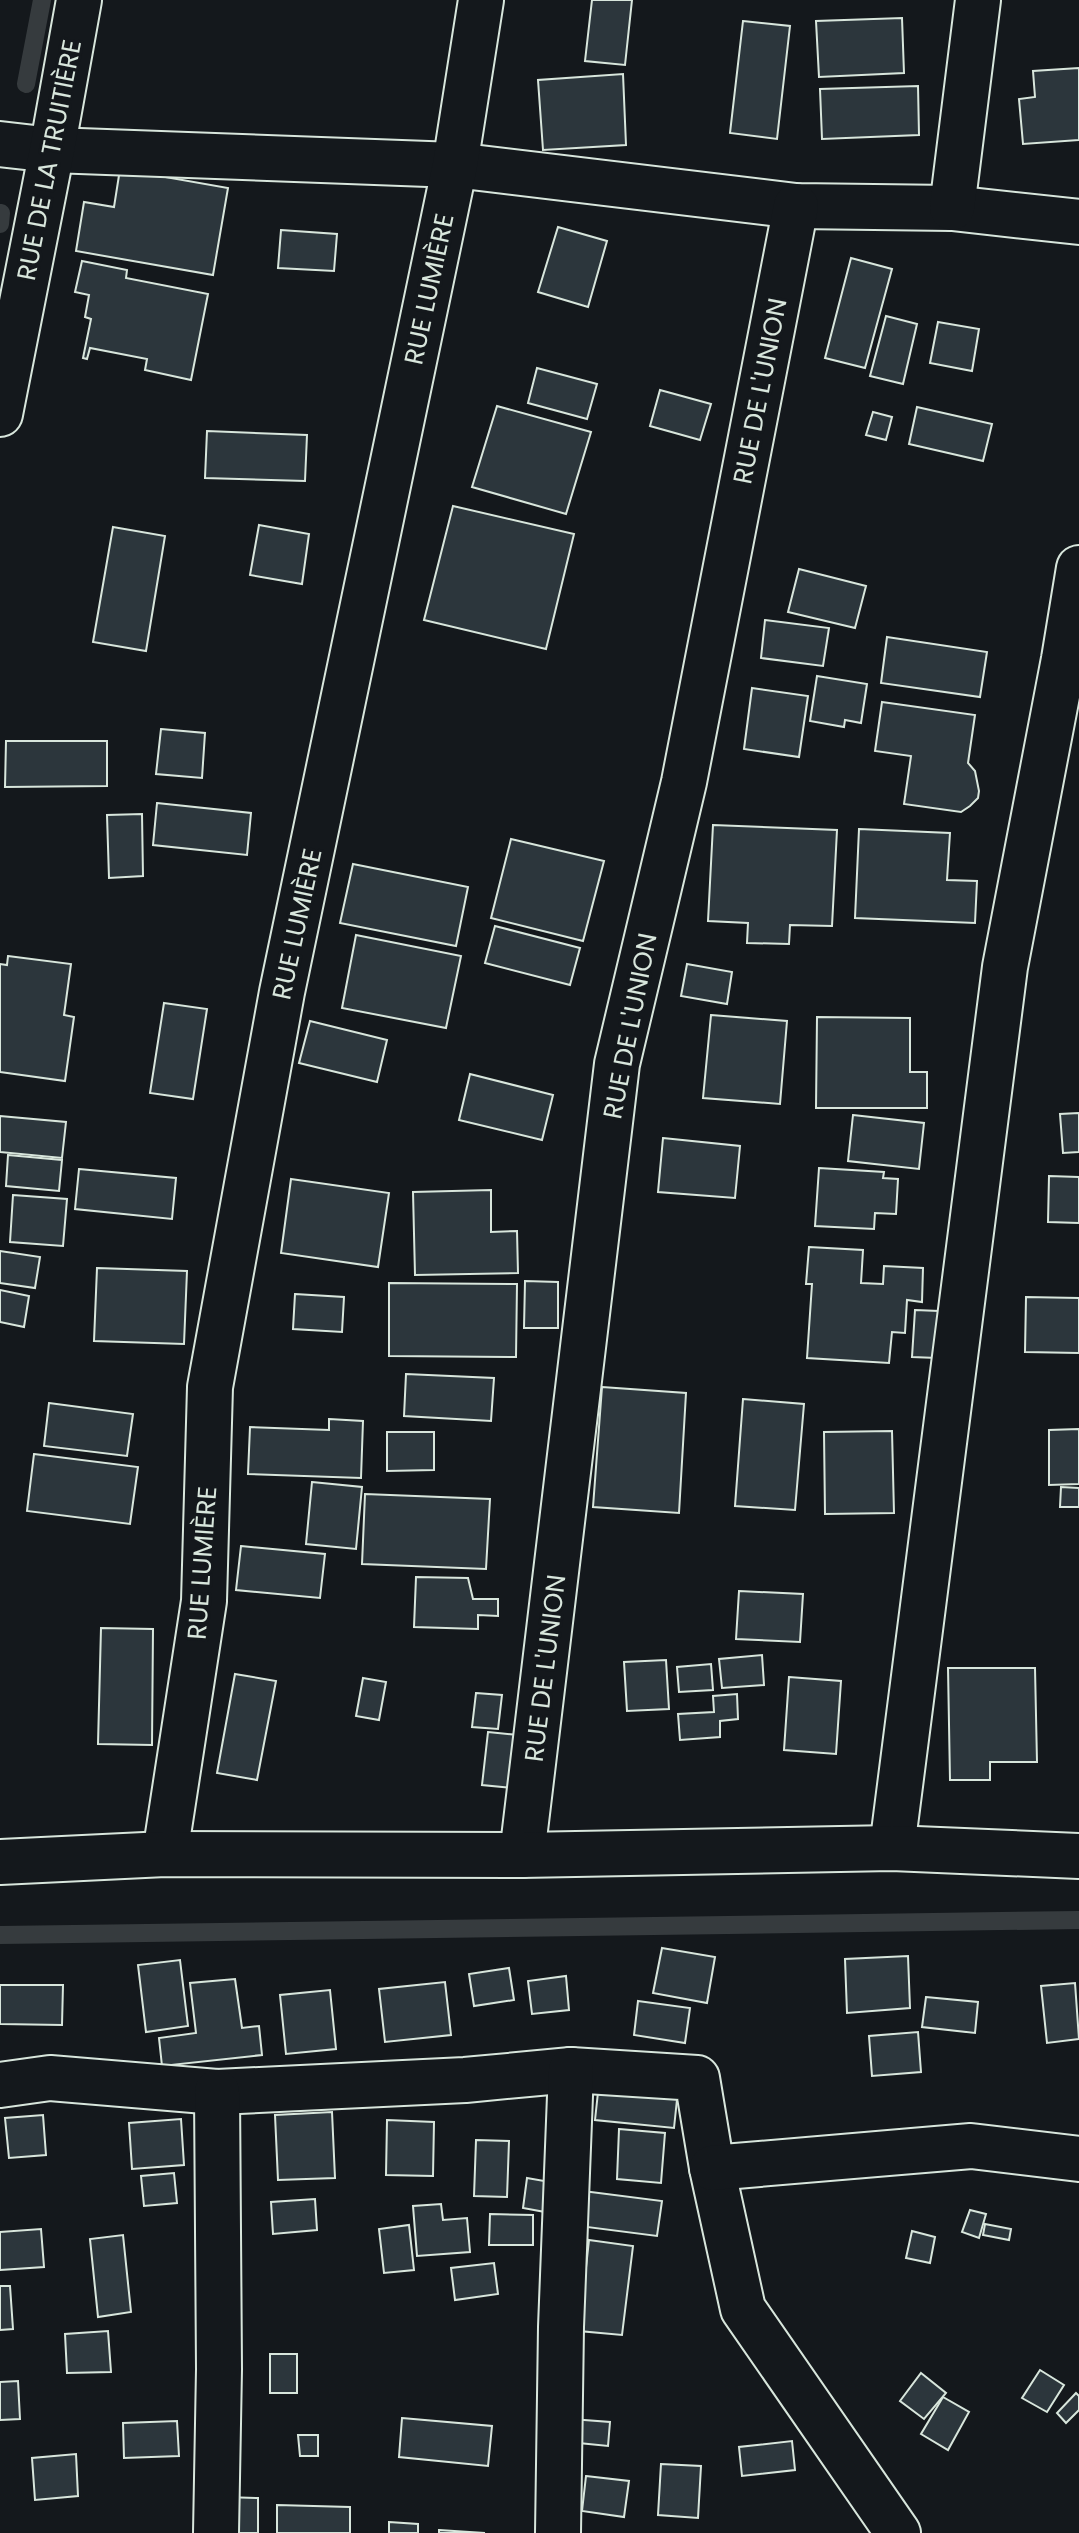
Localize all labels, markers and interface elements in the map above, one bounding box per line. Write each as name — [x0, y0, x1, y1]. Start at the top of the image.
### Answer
street label: RUE DE LA TRUITIÈRE — [8, 36, 90, 284]
street label: RUE LUMIÈRE — [395, 210, 463, 368]
street label: RUE DE L'UNION — [724, 295, 796, 487]
street label: RUE LUMIÈRE — [263, 845, 331, 1003]
street label: RUE DE L'UNION — [594, 930, 666, 1122]
street label: RUE LUMIÈRE — [179, 1485, 225, 1641]
street label: RUE DE L'UNION — [516, 1572, 574, 1764]

